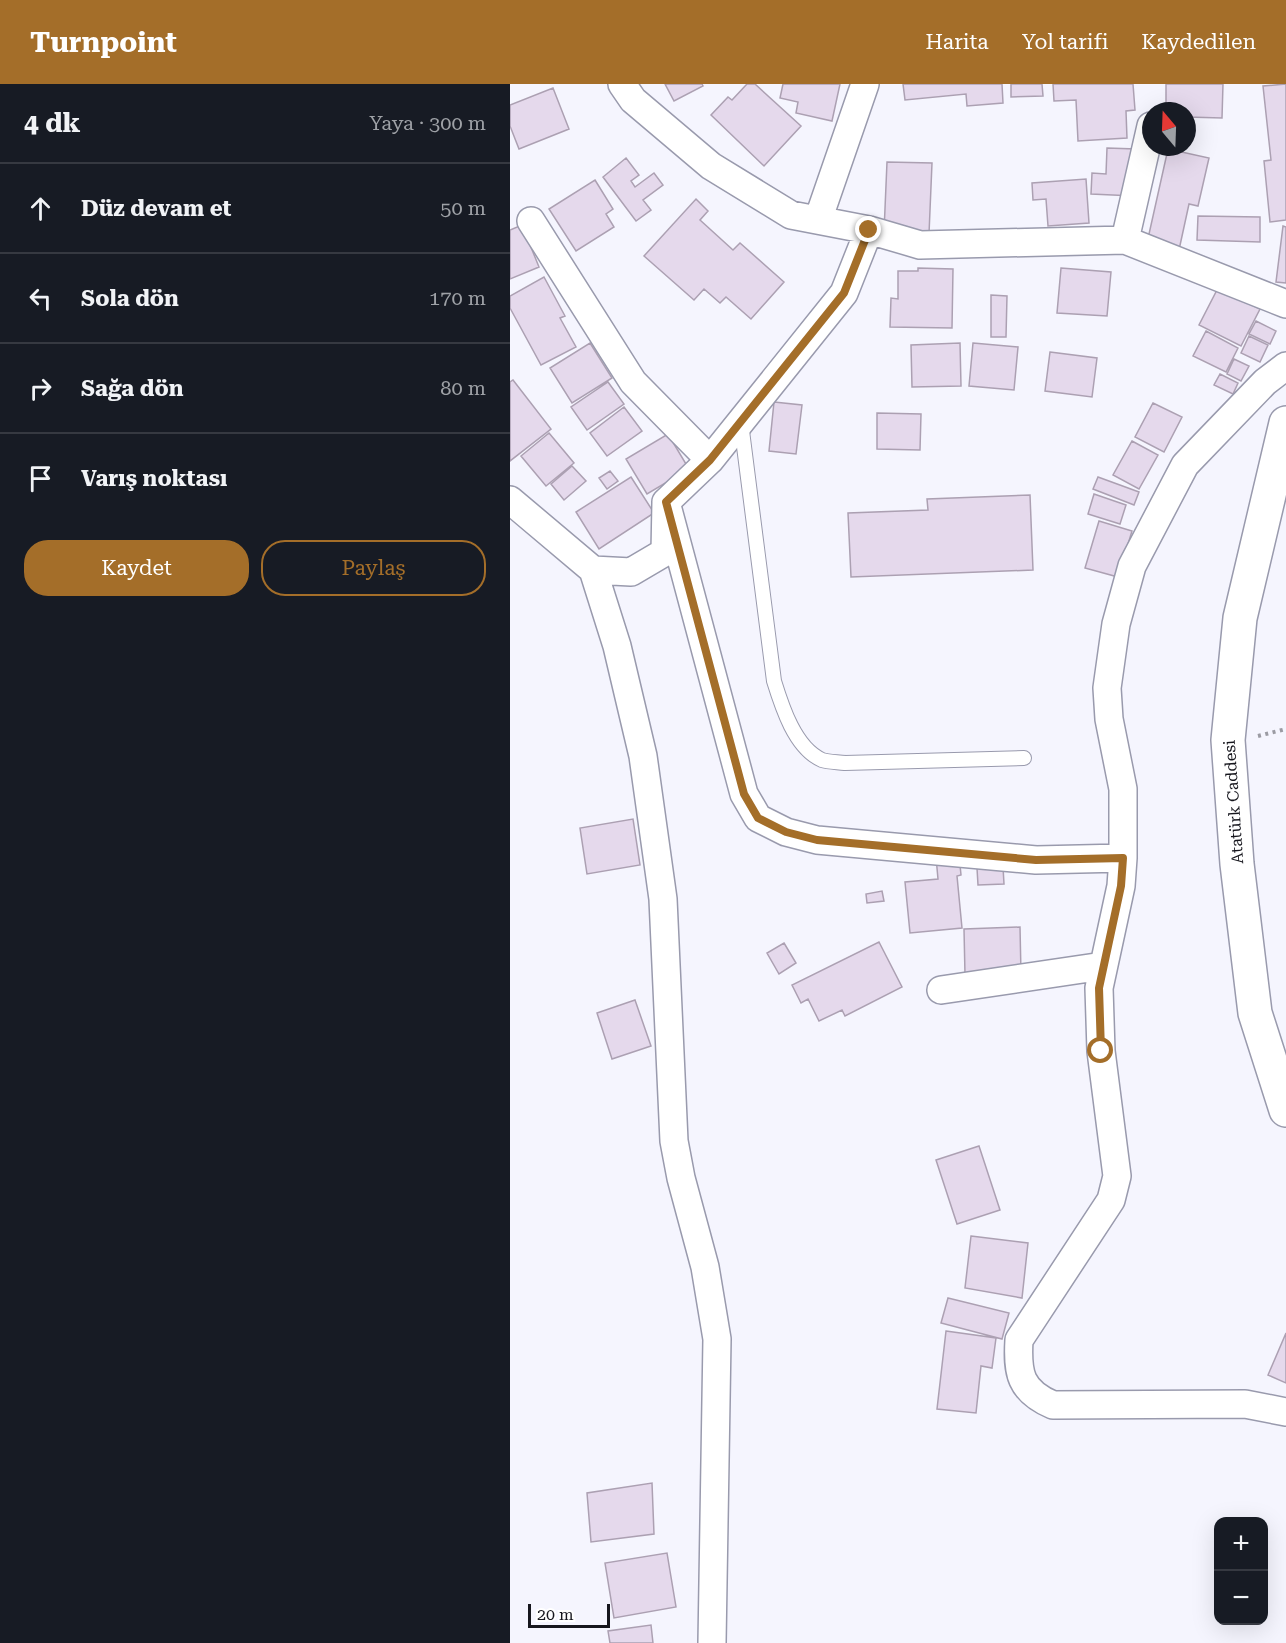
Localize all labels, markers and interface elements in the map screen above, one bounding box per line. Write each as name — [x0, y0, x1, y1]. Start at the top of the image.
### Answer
text: Turnpoint — [30, 26, 177, 59]
text: Harita — [926, 30, 989, 54]
text: Yol tarifi — [1022, 30, 1108, 54]
text: Kaydedilen — [1141, 30, 1256, 54]
north arrow — [1142, 102, 1196, 156]
text: 4 dk — [24, 108, 80, 138]
text: Yaya · 300 m — [369, 111, 486, 135]
icon: ahead — [24, 192, 57, 225]
text: Düz devam et — [81, 196, 232, 221]
text: 50 m — [440, 196, 486, 220]
route end — [855, 216, 881, 242]
icon: left — [24, 282, 57, 315]
text: Sola dön — [81, 286, 179, 311]
text: 170 m — [429, 286, 486, 310]
icon: right — [24, 372, 57, 405]
text: Sağa dön — [81, 376, 183, 401]
text: 80 m — [440, 376, 486, 400]
icon: arrive — [24, 462, 57, 495]
text: Varış noktası — [81, 466, 227, 491]
button: Kaydet — [24, 540, 249, 596]
button: Paylaş — [261, 540, 486, 596]
street label: Atatürk Caddesi — [1220, 739, 1247, 865]
route start — [1087, 1037, 1113, 1063]
map controls — [1214, 1517, 1268, 1625]
button: + — [1214, 1517, 1268, 1571]
button: − — [1214, 1571, 1268, 1625]
scale bar — [528, 1601, 610, 1628]
text: 20 m — [537, 1605, 574, 1624]

